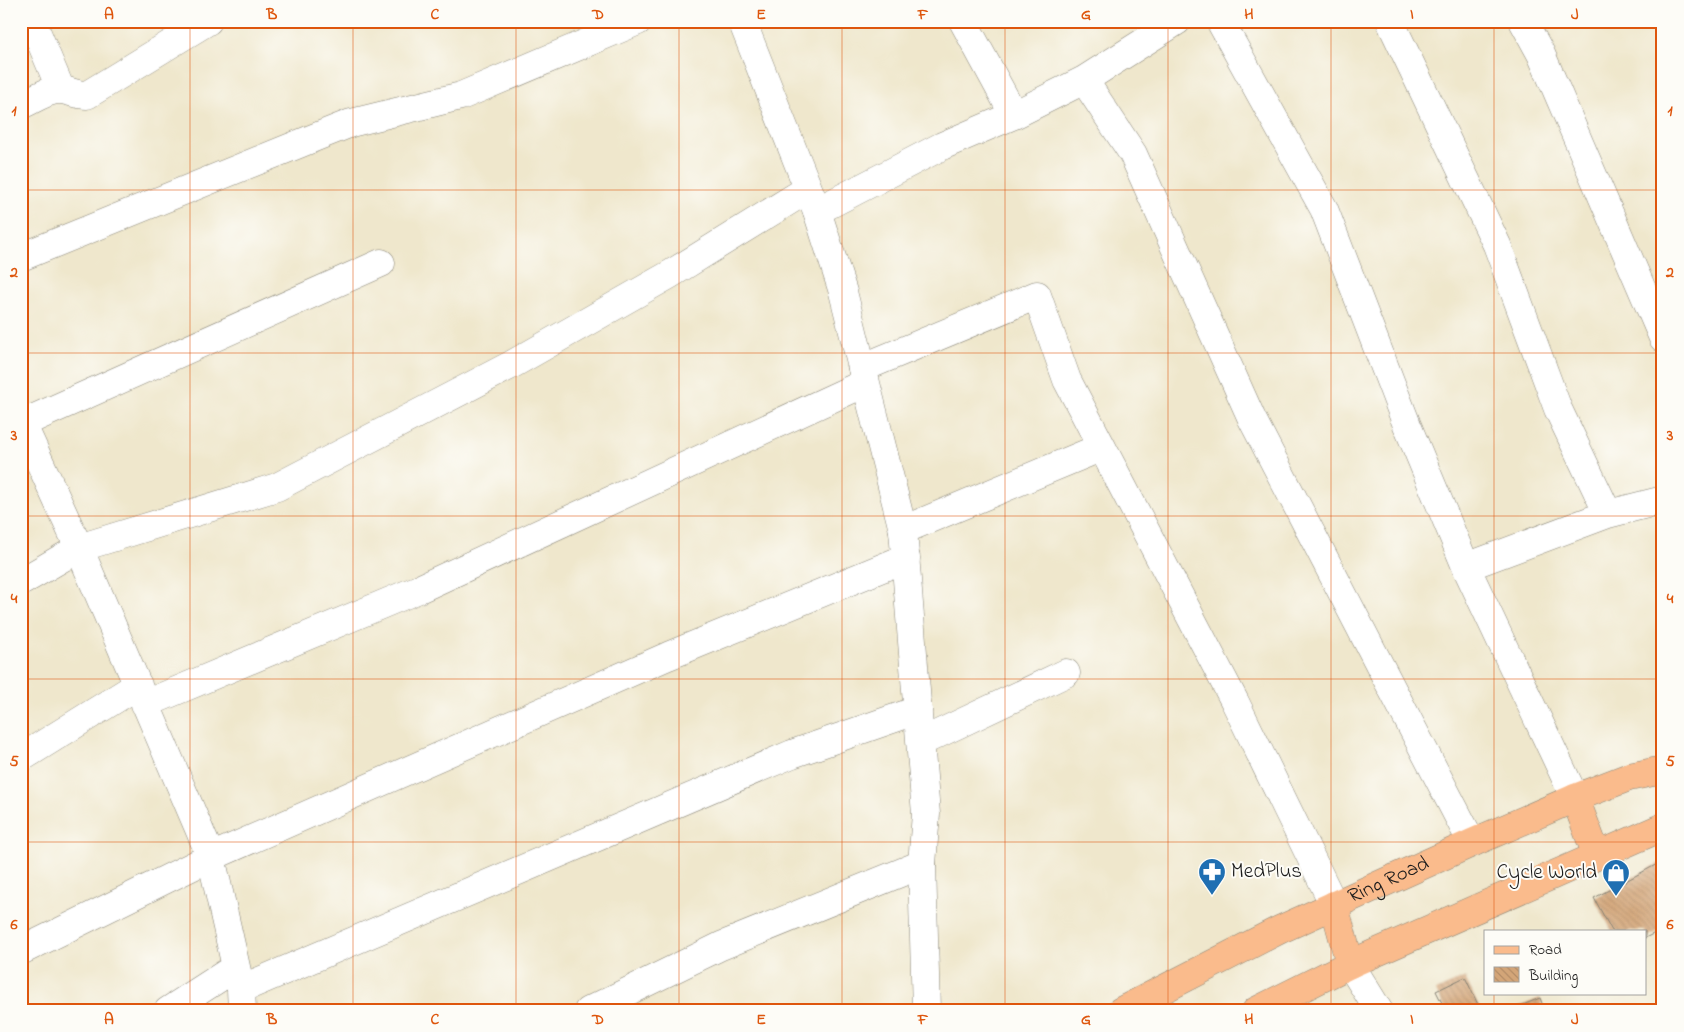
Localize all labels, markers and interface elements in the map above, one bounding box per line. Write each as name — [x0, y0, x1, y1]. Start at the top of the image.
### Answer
text: A — [104, 3, 114, 27]
text: B — [266, 3, 278, 27]
text: C — [431, 3, 440, 27]
text: D — [591, 3, 604, 27]
text: E — [756, 3, 766, 27]
text: F — [917, 3, 929, 27]
text: G — [1081, 3, 1091, 27]
text: H — [1244, 3, 1254, 27]
text: I — [1410, 3, 1414, 27]
text: J — [1571, 3, 1579, 27]
text: 1 — [11, 99, 17, 123]
text: 1 — [1667, 99, 1673, 123]
text: 2 — [9, 261, 18, 285]
text: 2 — [1665, 261, 1674, 285]
text: 3 — [10, 424, 18, 448]
text: 3 — [1666, 424, 1674, 448]
text: 4 — [10, 587, 18, 611]
text: 4 — [1666, 587, 1674, 611]
text: 5 — [9, 750, 19, 774]
text: 5 — [1665, 750, 1675, 774]
street label: Ring Road — [1343, 849, 1434, 912]
pharmacy icon: MedPlus — [1197, 857, 1227, 896]
place label: MedPlus — [1231, 857, 1302, 887]
place label: Cycle World — [1497, 858, 1597, 890]
shop icon: Cycle World — [1601, 858, 1631, 897]
text: 6 — [9, 913, 18, 937]
text: 6 — [1665, 913, 1674, 937]
legend — [1484, 930, 1646, 994]
text: Road — [1529, 939, 1562, 961]
text: Building — [1528, 965, 1578, 988]
text: A — [104, 1008, 114, 1032]
text: B — [266, 1008, 278, 1032]
text: C — [431, 1008, 440, 1032]
text: D — [591, 1008, 604, 1032]
text: E — [756, 1008, 766, 1032]
text: F — [917, 1008, 929, 1032]
text: G — [1081, 1008, 1091, 1032]
text: H — [1244, 1008, 1254, 1032]
text: I — [1410, 1008, 1414, 1032]
text: J — [1571, 1008, 1579, 1032]

